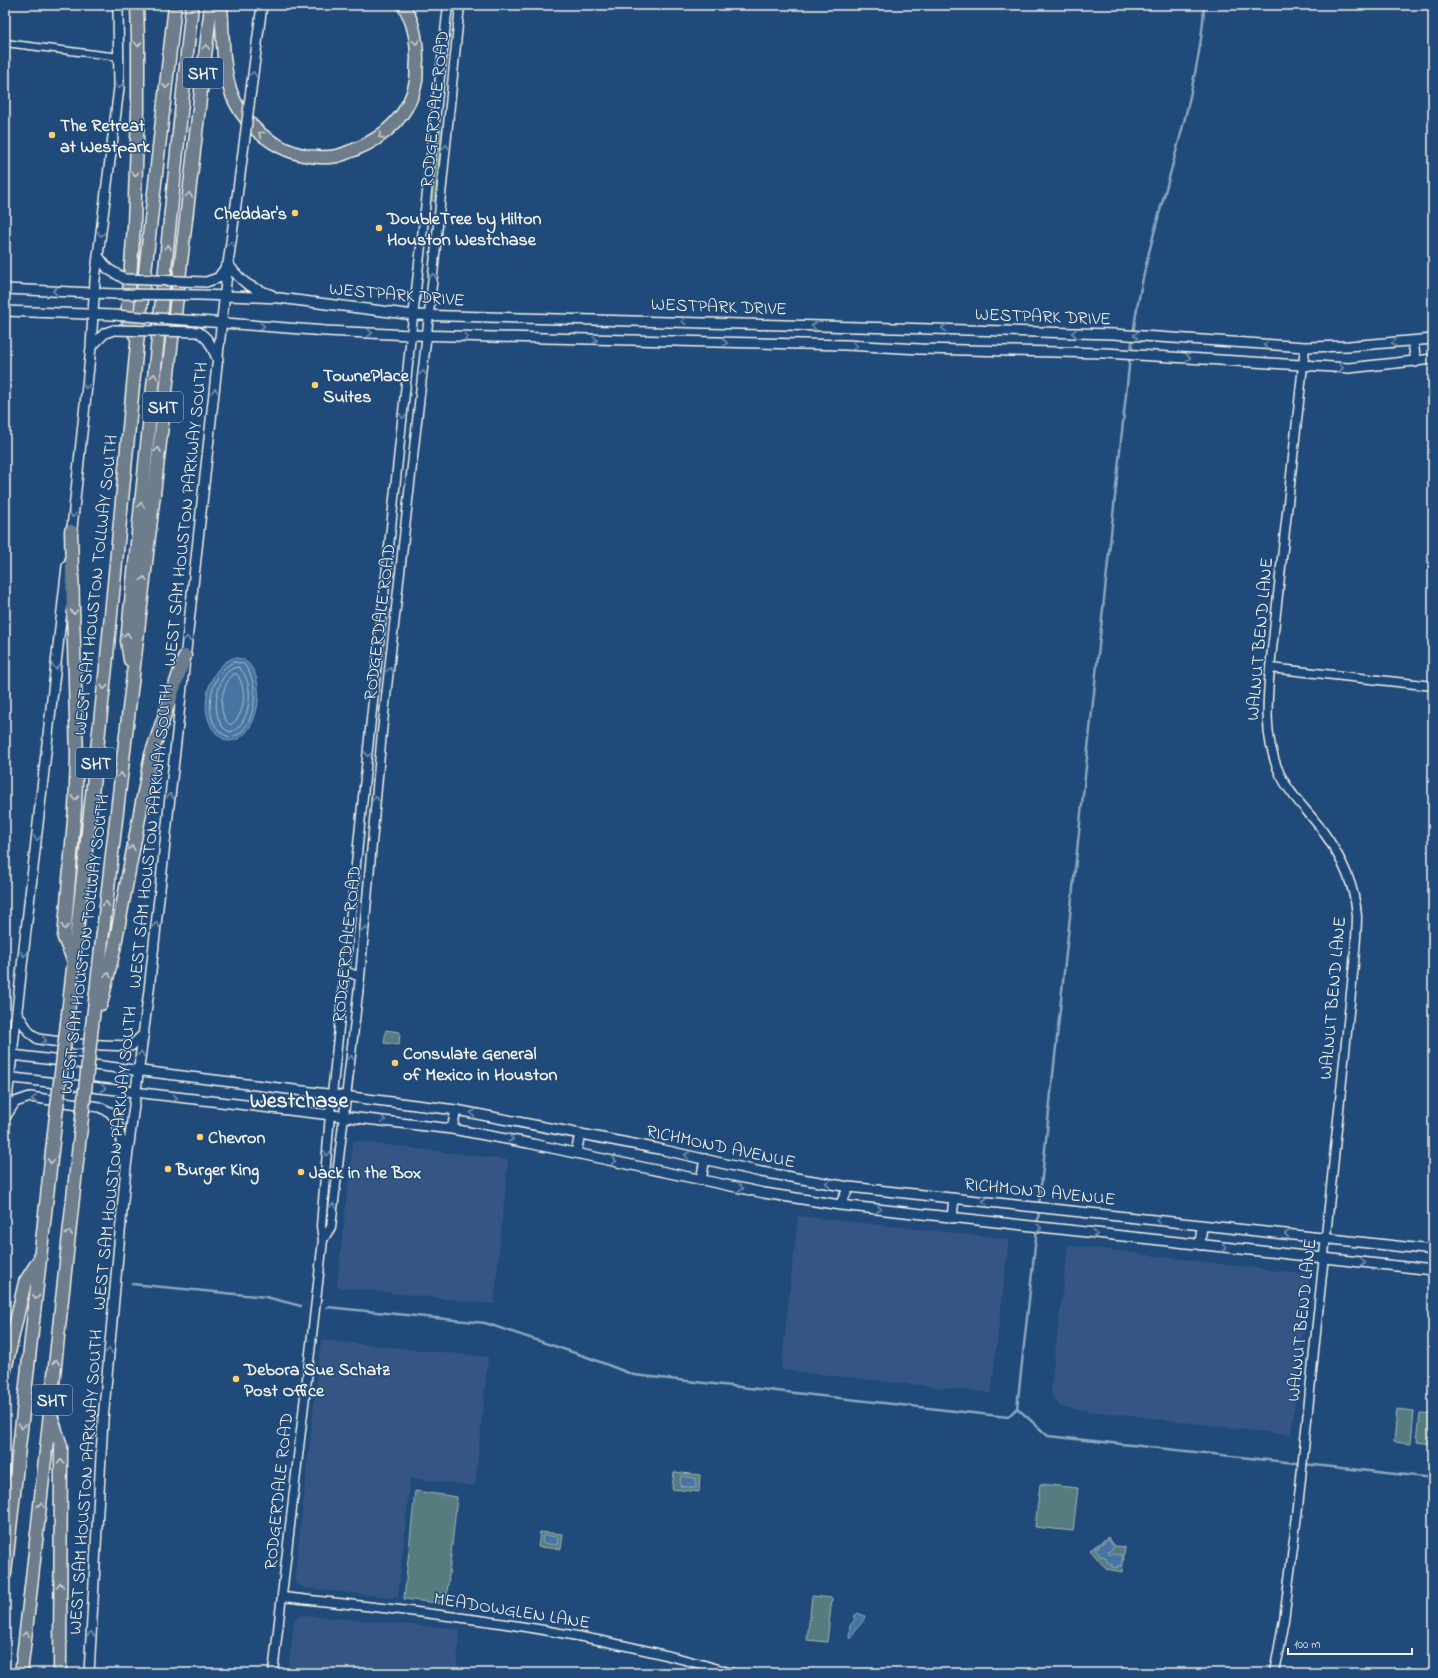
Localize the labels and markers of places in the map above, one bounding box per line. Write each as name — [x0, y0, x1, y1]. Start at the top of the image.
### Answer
place label: The Retreat at Westpark — [60, 114, 152, 161]
marker: The Retreat at Westpark — [47, 130, 57, 140]
place label: Cheddar's — [214, 202, 287, 228]
place label: DoubleTree by Hilton Houston Westchase — [386, 207, 542, 254]
marker: Cheddar's — [290, 208, 300, 218]
marker: DoubleTree by Hilton Houston Westchase — [374, 223, 384, 233]
place label: TownePlace Suites — [323, 364, 410, 411]
marker: TownePlace Suites — [310, 380, 320, 390]
place label: Consulate General of Mexico in Houston — [403, 1042, 558, 1089]
marker: Consulate General of Mexico in Houston — [390, 1058, 400, 1068]
place label: Chevron — [208, 1126, 265, 1152]
marker: Chevron — [195, 1132, 205, 1142]
place label: Burger King — [175, 1158, 259, 1185]
place label: Jack in the Box — [309, 1161, 421, 1187]
marker: Burger King — [163, 1164, 173, 1174]
marker: Jack in the Box — [296, 1167, 306, 1177]
place label: Debora Sue Schatz Post Office — [243, 1358, 390, 1405]
marker: Debora Sue Schatz Post Office — [231, 1374, 241, 1384]

